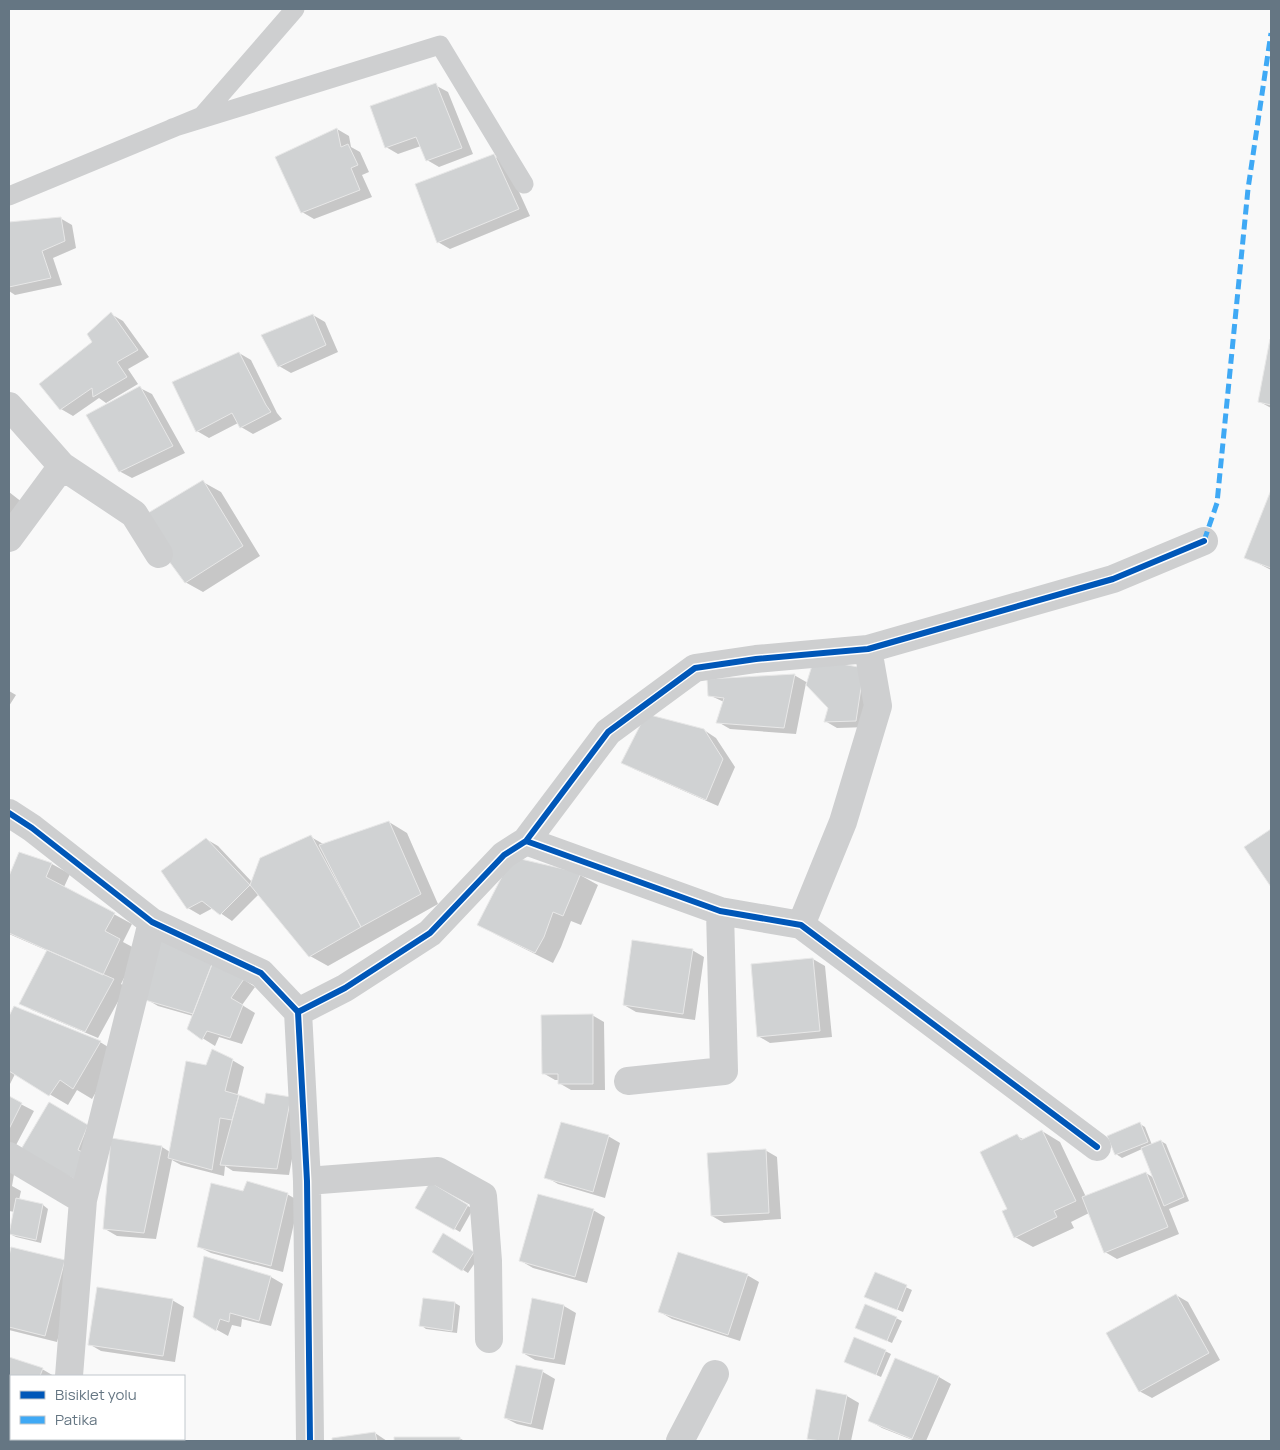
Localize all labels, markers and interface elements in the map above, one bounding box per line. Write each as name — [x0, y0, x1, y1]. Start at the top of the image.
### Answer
legend — [10, 1375, 185, 1440]
text: Bisiklet yolu — [55, 1384, 137, 1405]
text: Patika — [55, 1409, 97, 1430]

